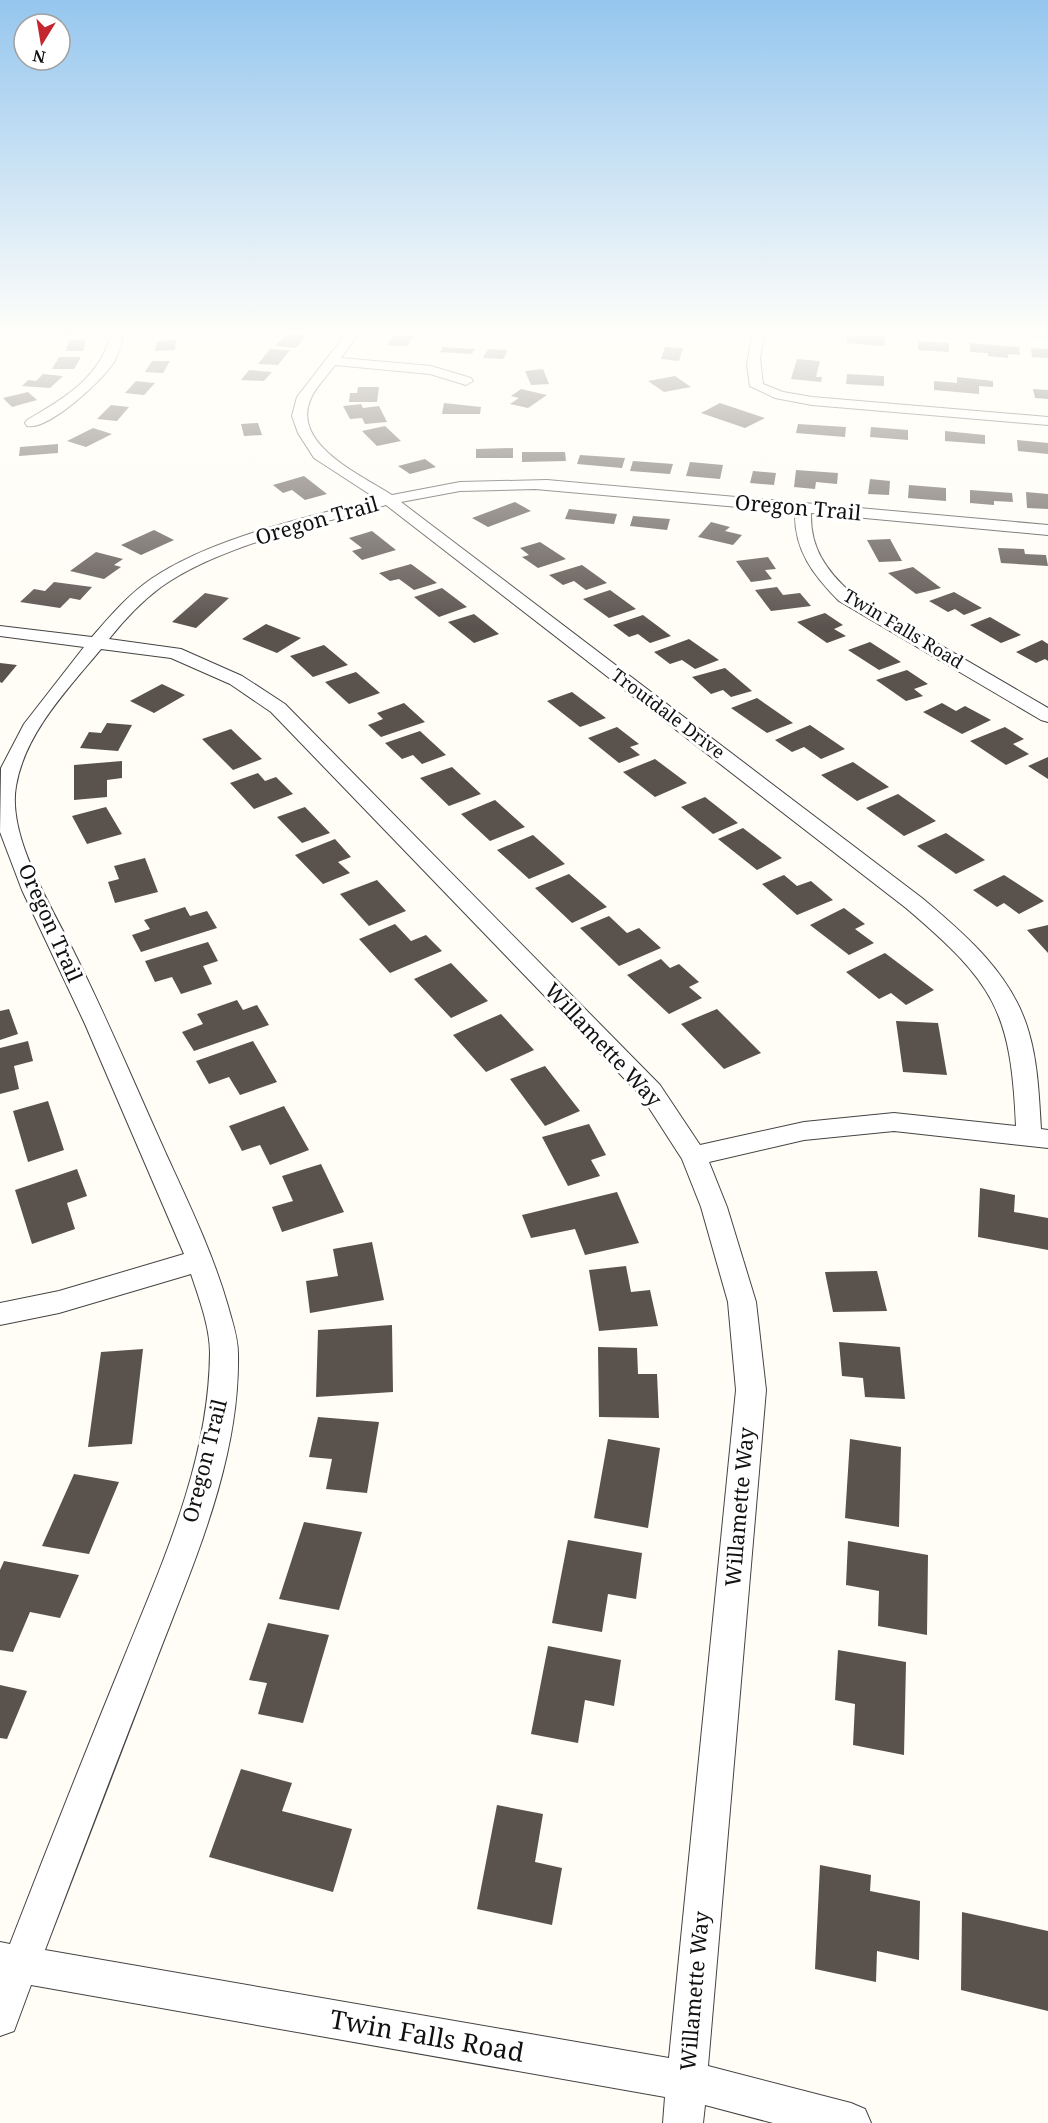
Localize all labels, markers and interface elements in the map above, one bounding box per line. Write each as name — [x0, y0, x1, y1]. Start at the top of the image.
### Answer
north arrow — [12, 12, 72, 72]
text: N — [30, 45, 47, 69]
street label: Oregon Trail — [734, 488, 863, 527]
street label: Oregon Trail — [252, 489, 382, 551]
street label: Twin Falls Road — [839, 583, 968, 673]
street label: Troutdale Drive — [607, 663, 730, 764]
street label: Oregon Trail — [12, 859, 90, 987]
street label: Willamette Way — [539, 976, 669, 1112]
street label: Oregon Trail — [175, 1396, 233, 1526]
street label: Willamette Way — [718, 1426, 760, 1588]
street label: Willamette Way — [673, 1910, 715, 2072]
street label: Twin Falls Road — [327, 2000, 527, 2070]

